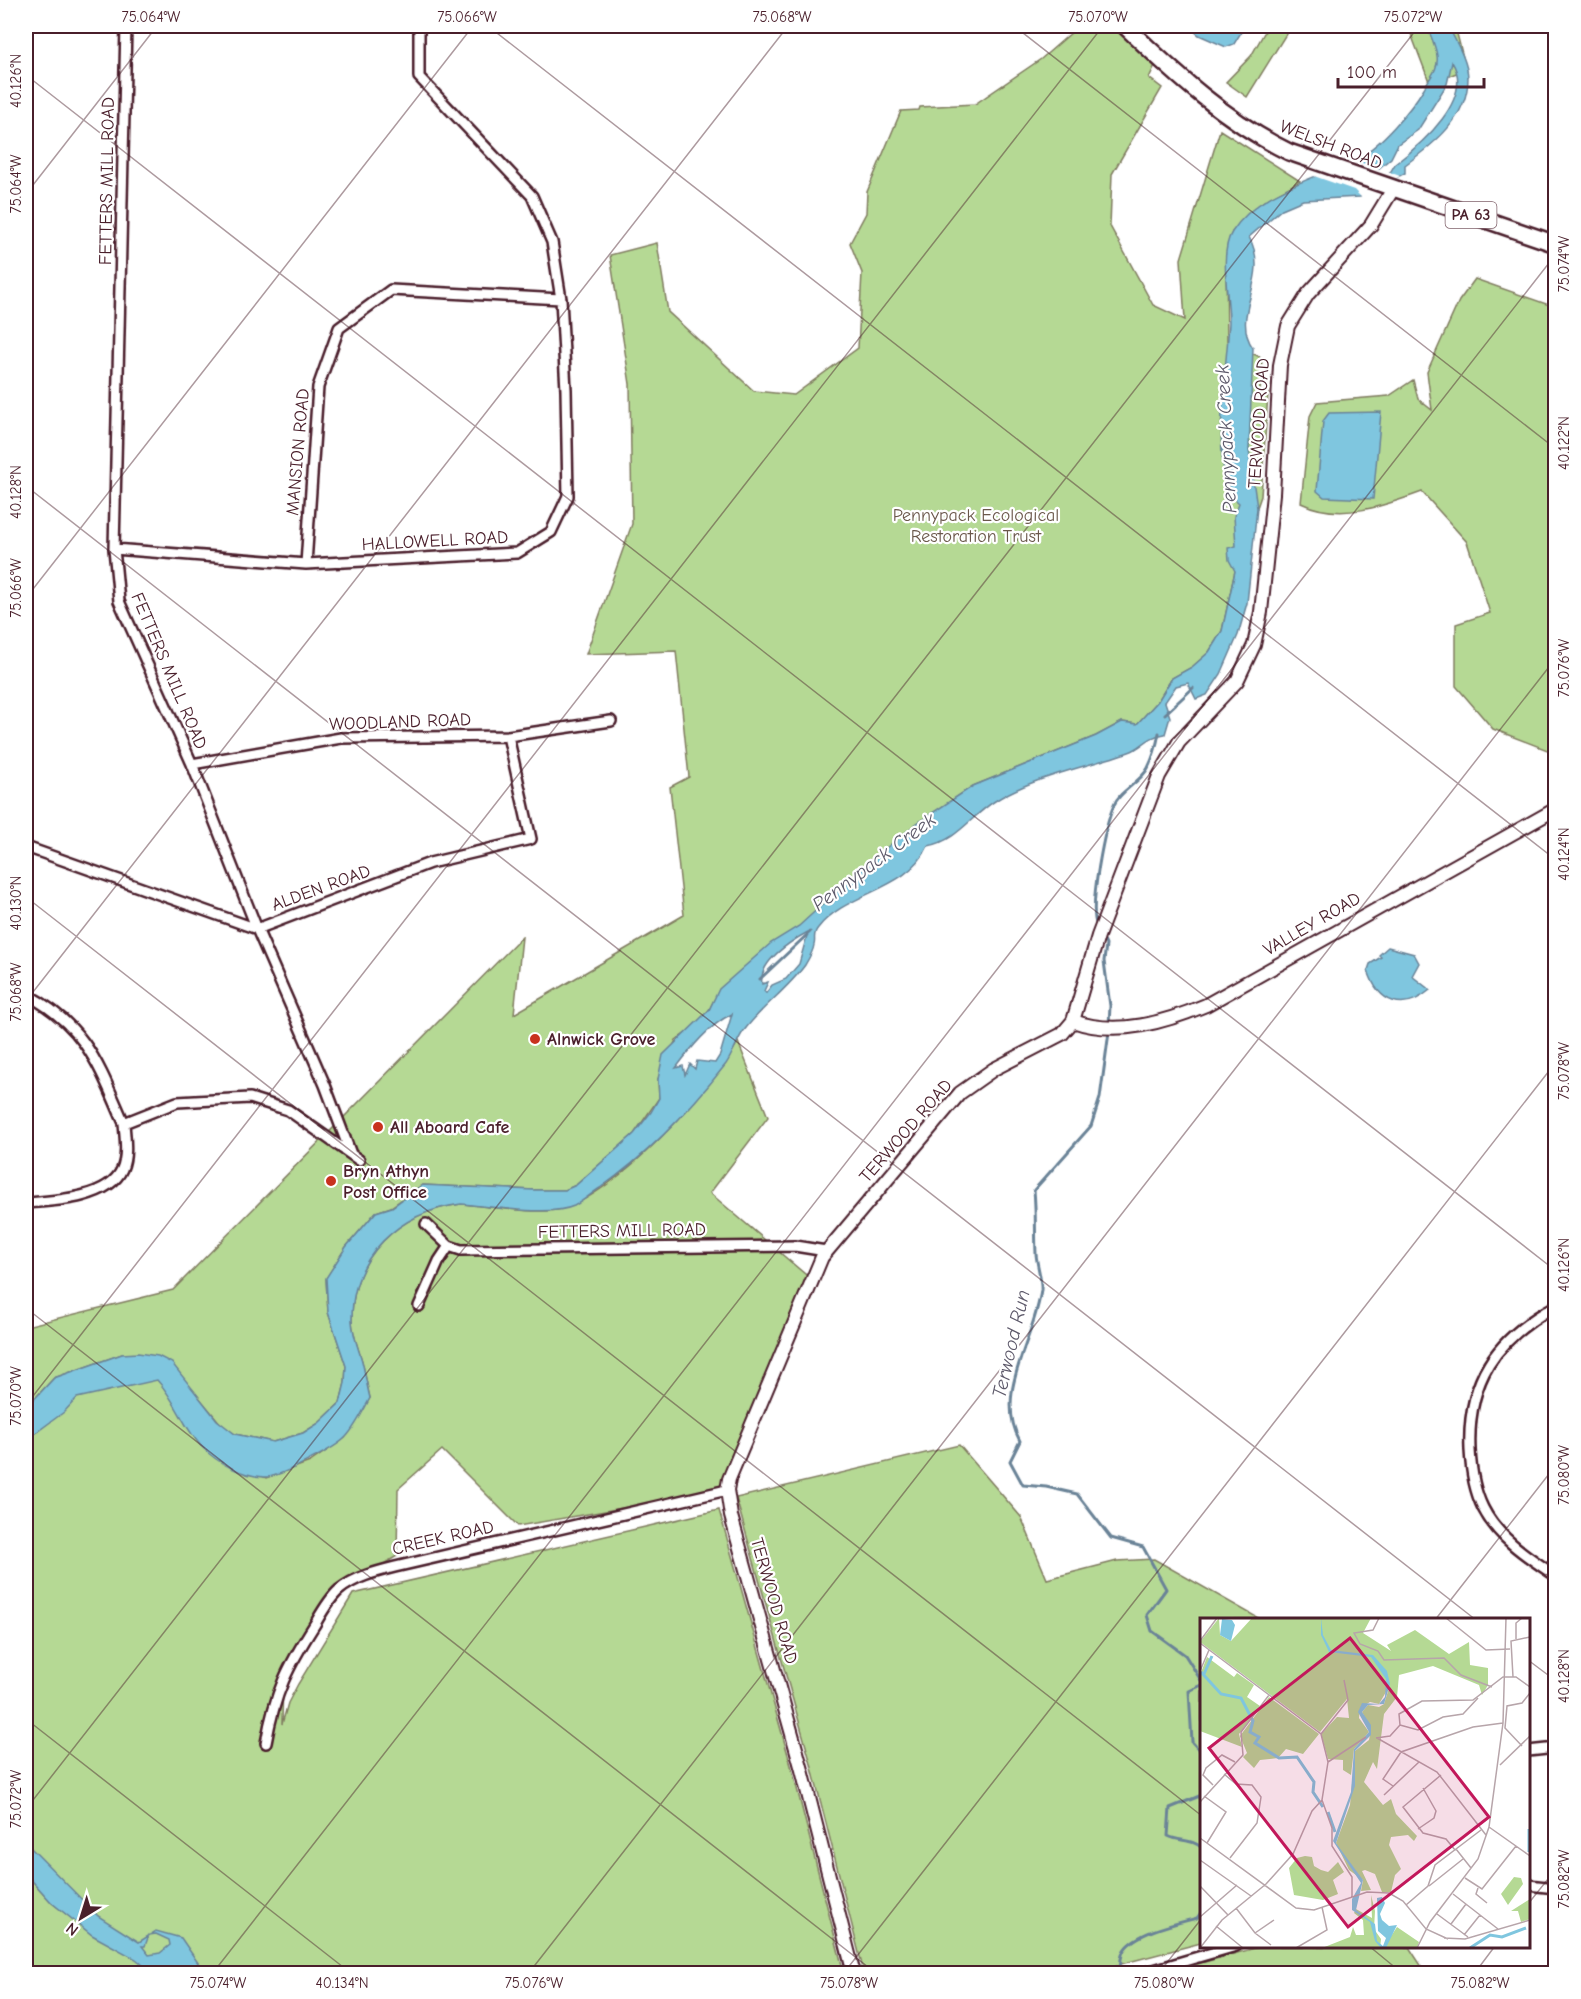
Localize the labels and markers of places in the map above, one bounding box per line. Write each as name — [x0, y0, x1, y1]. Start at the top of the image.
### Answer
place label: Alnwick Grove — [547, 1029, 655, 1050]
marker: Alnwick Grove — [528, 1032, 542, 1046]
place label: All Aboard Cafe — [390, 1117, 510, 1138]
marker: All Aboard Cafe — [371, 1120, 385, 1134]
place label: Bryn Athyn Post Office — [343, 1161, 429, 1203]
marker: Bryn Athyn Post Office — [324, 1174, 338, 1188]

